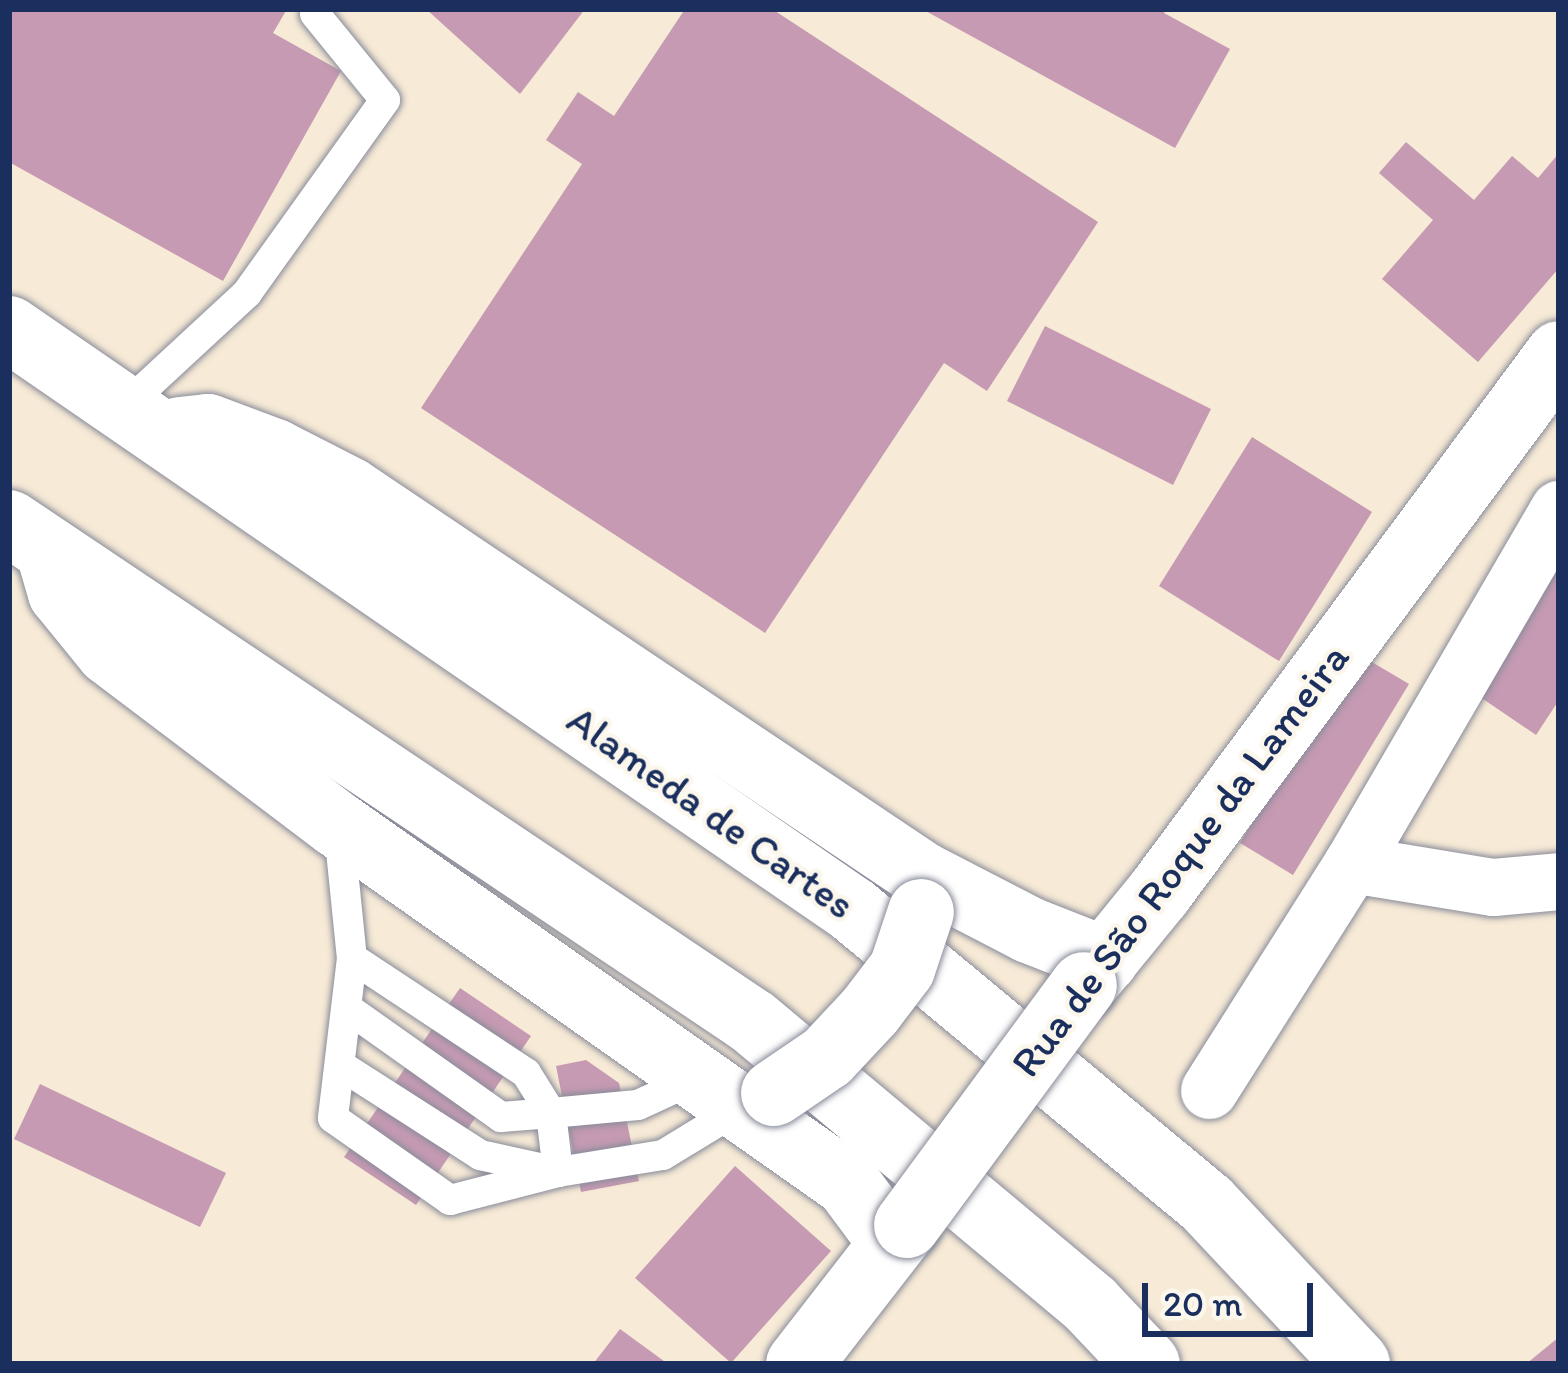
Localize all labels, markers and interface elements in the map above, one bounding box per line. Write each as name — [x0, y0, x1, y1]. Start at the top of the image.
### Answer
street label: Rua de São Roque da Lameira — [1001, 633, 1359, 1087]
street label: Alameda de Cartes — [557, 694, 865, 930]
scale bar — [1148, 1259, 1319, 1333]
text: 20 m — [1163, 1282, 1243, 1325]

